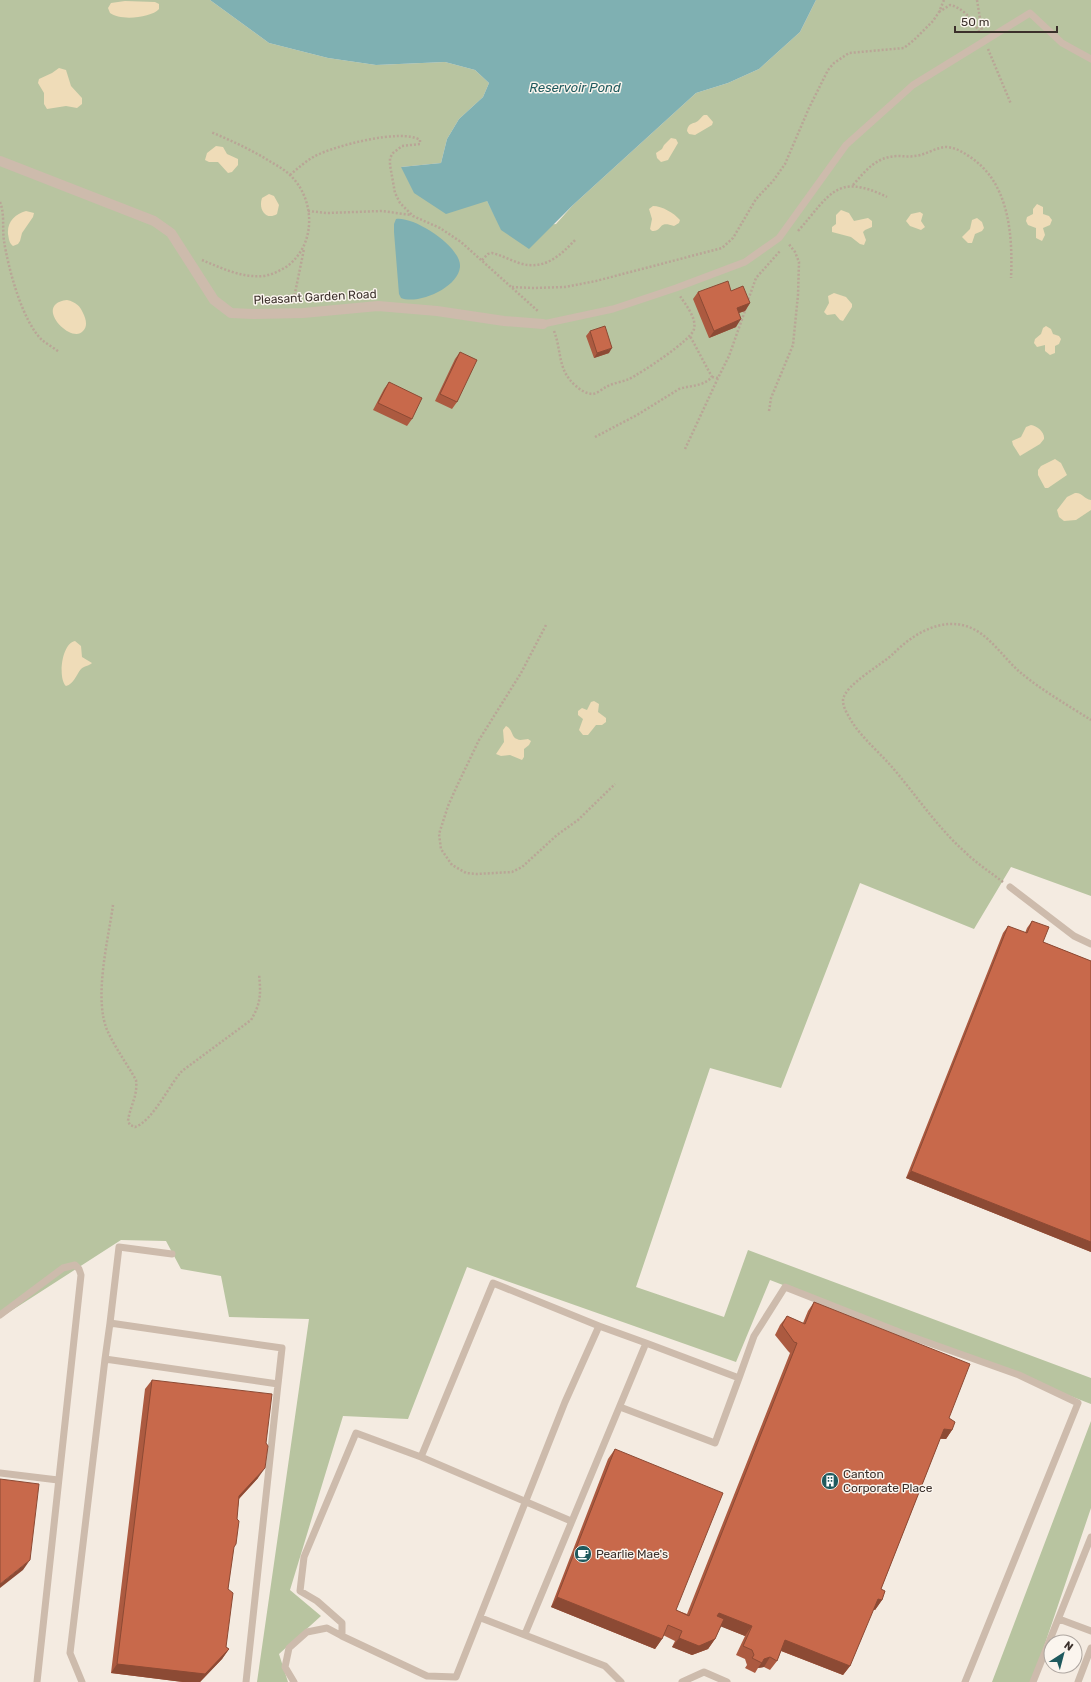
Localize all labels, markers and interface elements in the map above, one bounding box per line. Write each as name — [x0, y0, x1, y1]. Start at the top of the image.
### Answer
scale bar — [955, 8, 1057, 34]
text: 50 m — [961, 15, 989, 29]
water label: Reservoir Pond — [529, 80, 621, 95]
street label: Pleasant Garden Road — [253, 287, 377, 307]
place label: Canton Corporate Place — [843, 1467, 933, 1495]
building icon: Canton Corporate Place — [820, 1471, 840, 1491]
cafe icon: Pearlie Mae's — [573, 1544, 593, 1564]
place label: Pearlie Mae's — [596, 1547, 668, 1561]
north arrow — [1043, 1634, 1083, 1674]
text: N — [1062, 1639, 1076, 1654]

